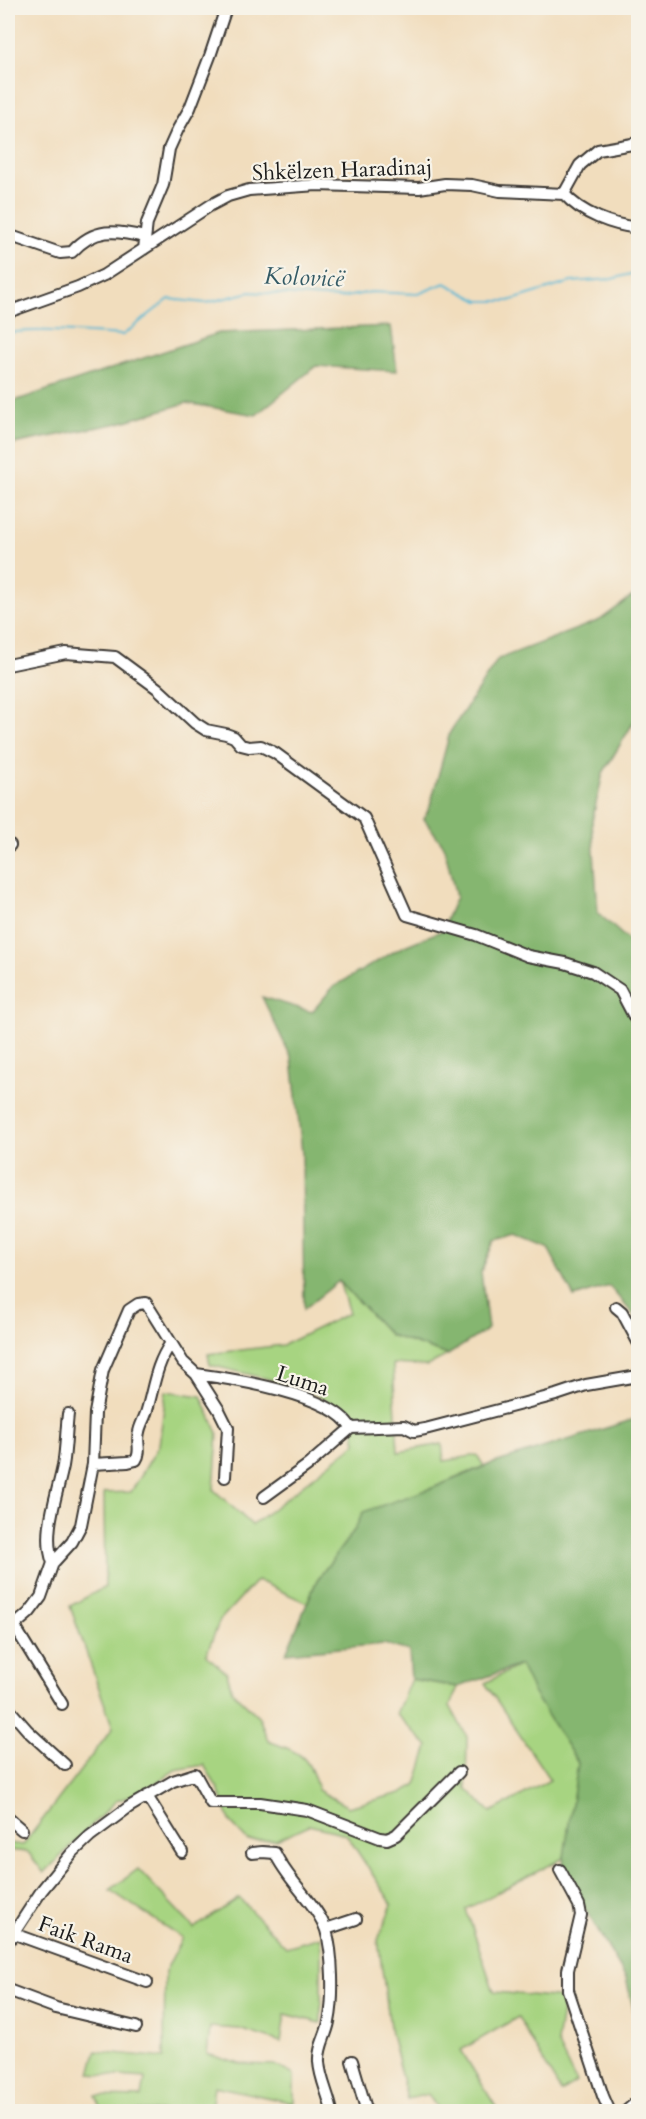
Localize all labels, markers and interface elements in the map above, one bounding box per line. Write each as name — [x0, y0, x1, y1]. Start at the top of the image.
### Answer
street label: Shkëlzen Haradinaj — [251, 152, 433, 188]
water label: Kolovicë — [263, 260, 346, 295]
street label: Luma — [273, 1358, 333, 1404]
street label: Faik Rama — [34, 1909, 138, 1971]

